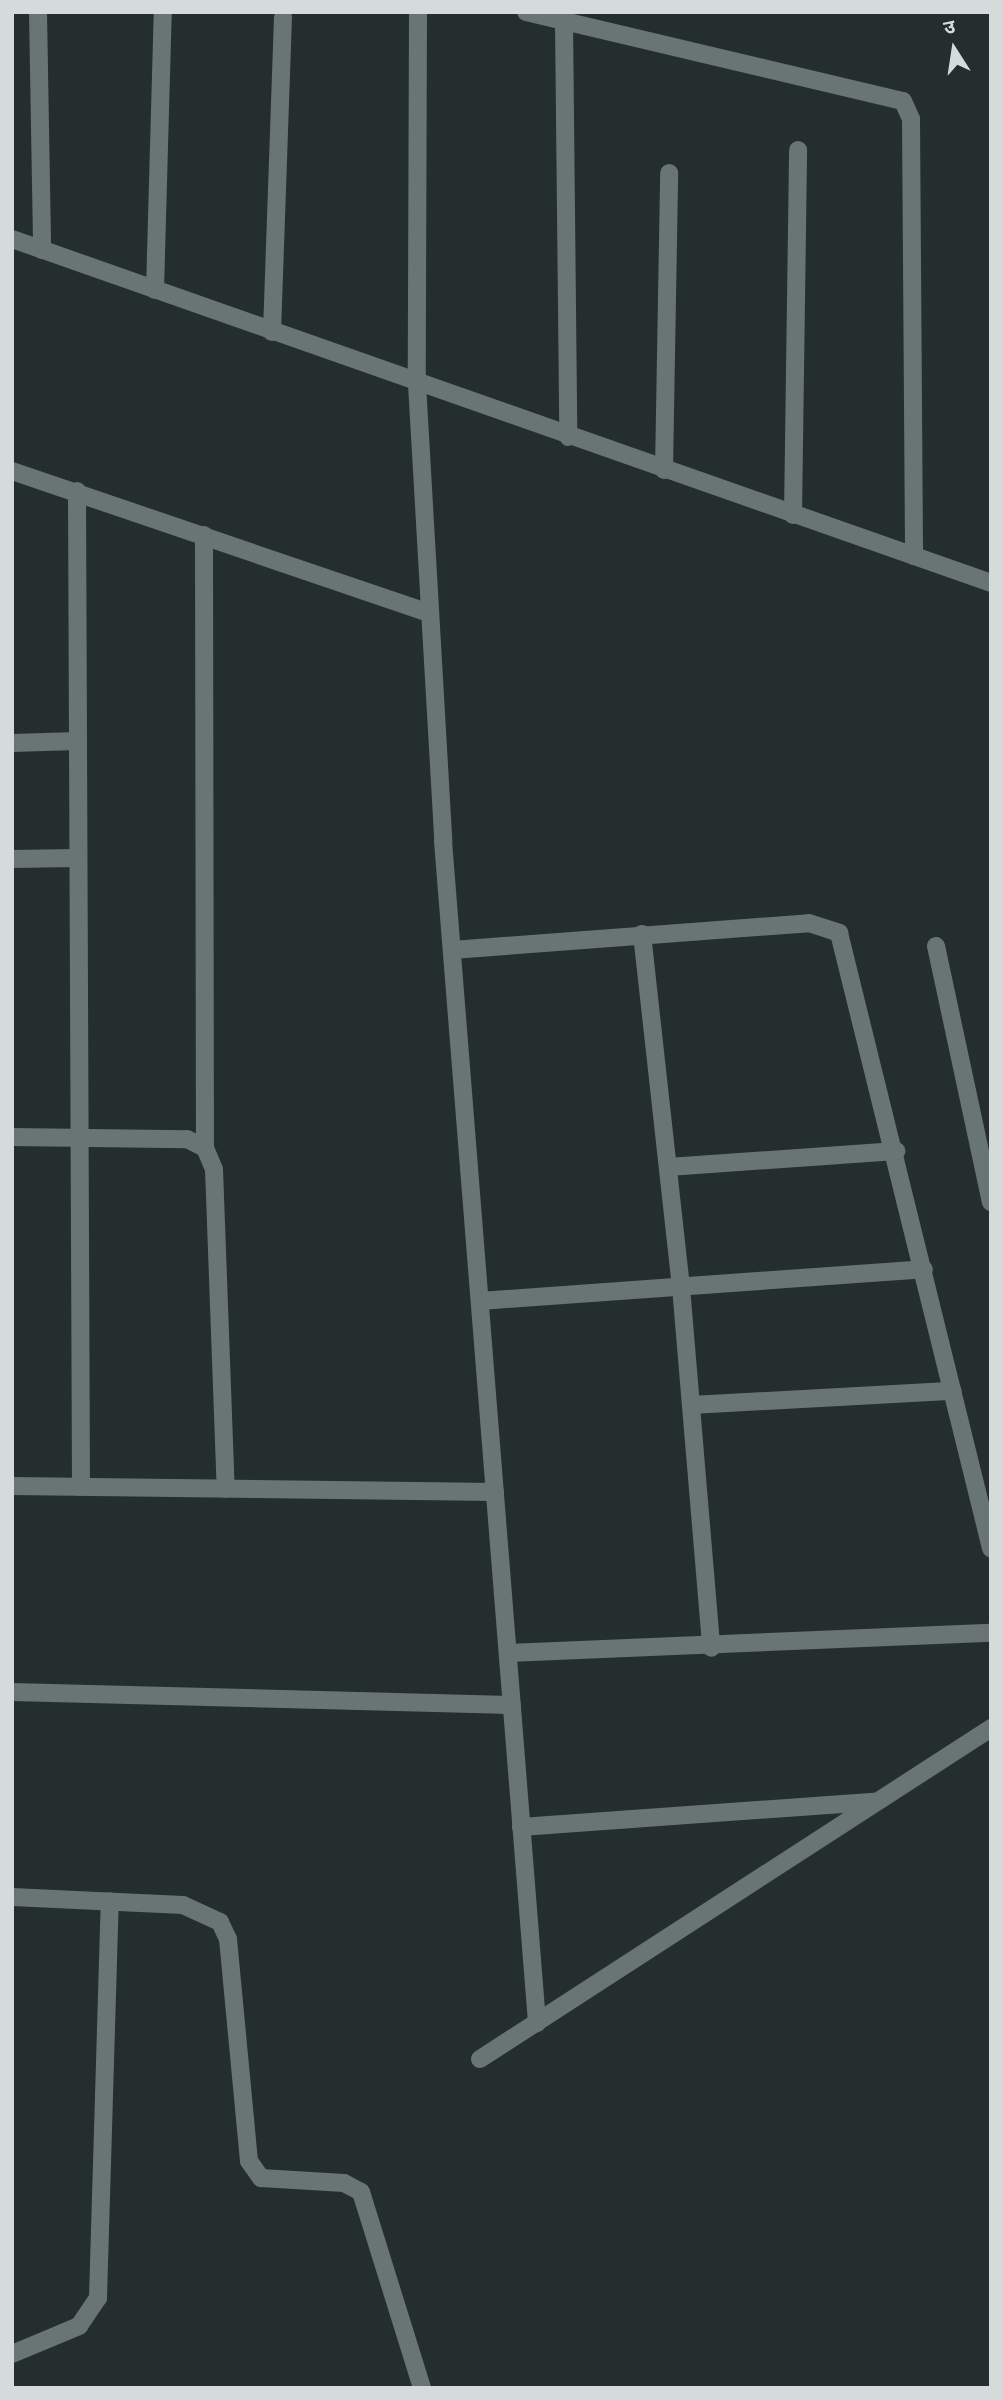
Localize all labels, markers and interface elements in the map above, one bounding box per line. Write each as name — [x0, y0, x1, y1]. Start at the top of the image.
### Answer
north arrow — [919, 14, 989, 84]
text: उ — [941, 14, 958, 42]

